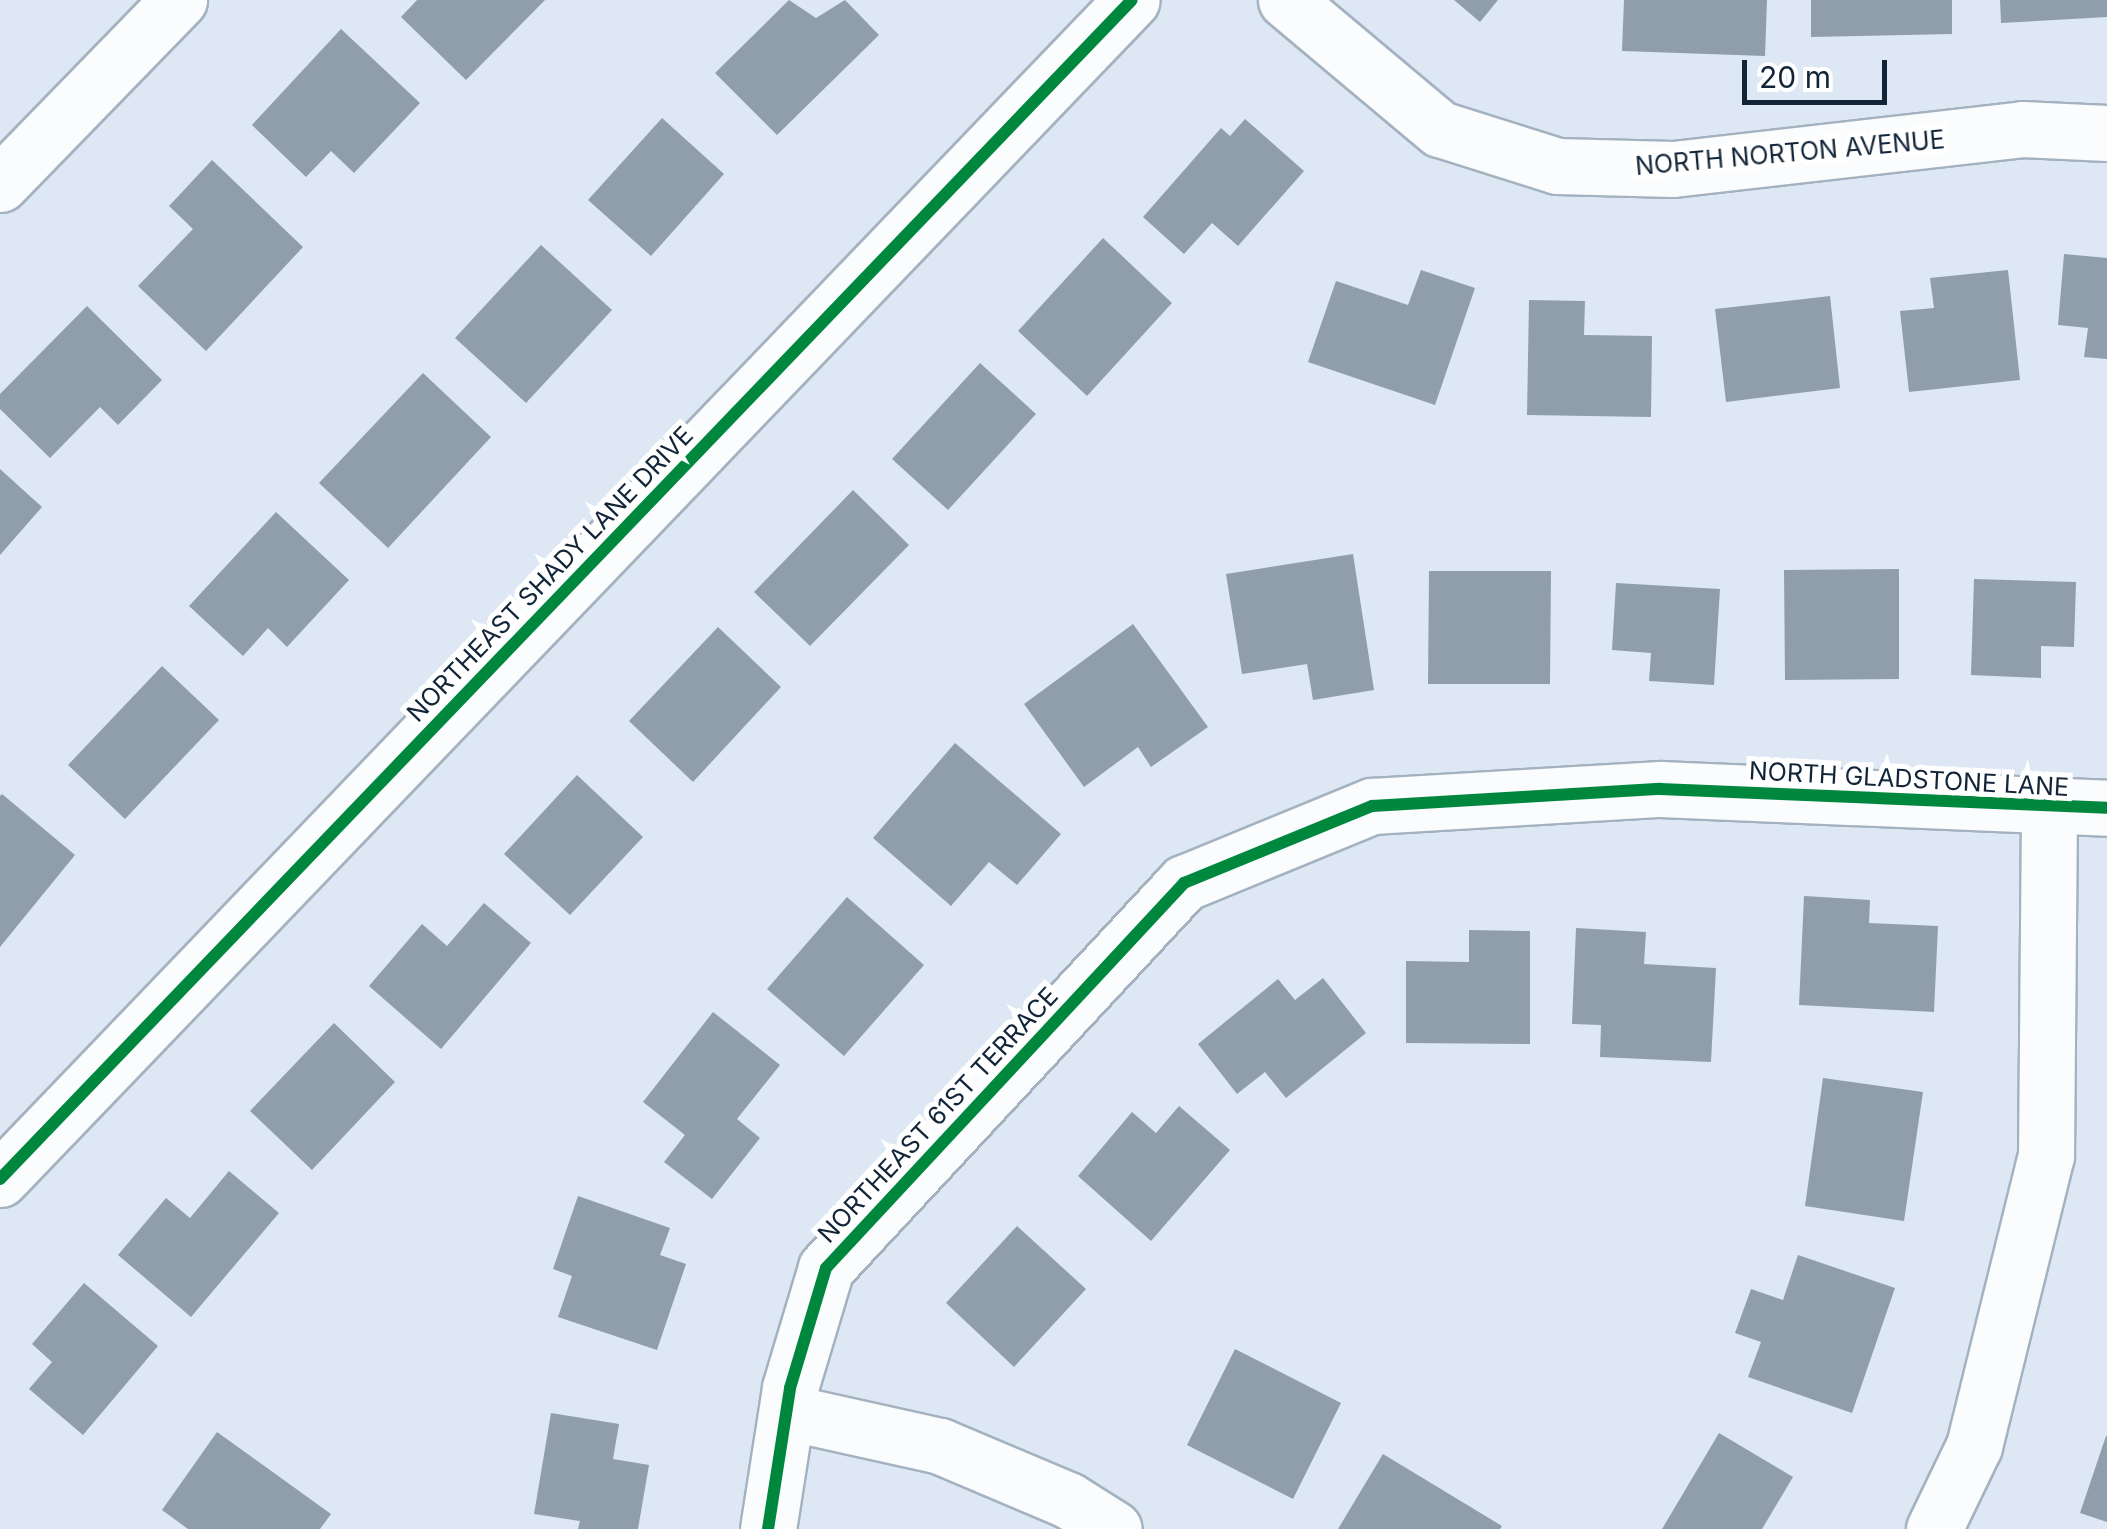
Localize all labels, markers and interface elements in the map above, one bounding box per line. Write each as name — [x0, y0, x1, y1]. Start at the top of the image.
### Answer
scale bar — [1747, 40, 1892, 102]
text: 20 m — [1759, 59, 1831, 95]
street label: NORTH NORTON AVENUE — [1634, 125, 1946, 181]
street label: NORTHEAST SHADY LANE DRIVE — [401, 420, 699, 728]
street label: NORTH GLADSTONE LANE — [1748, 756, 2070, 802]
street label: NORTHEAST 61ST TERRACE — [812, 981, 1064, 1249]

